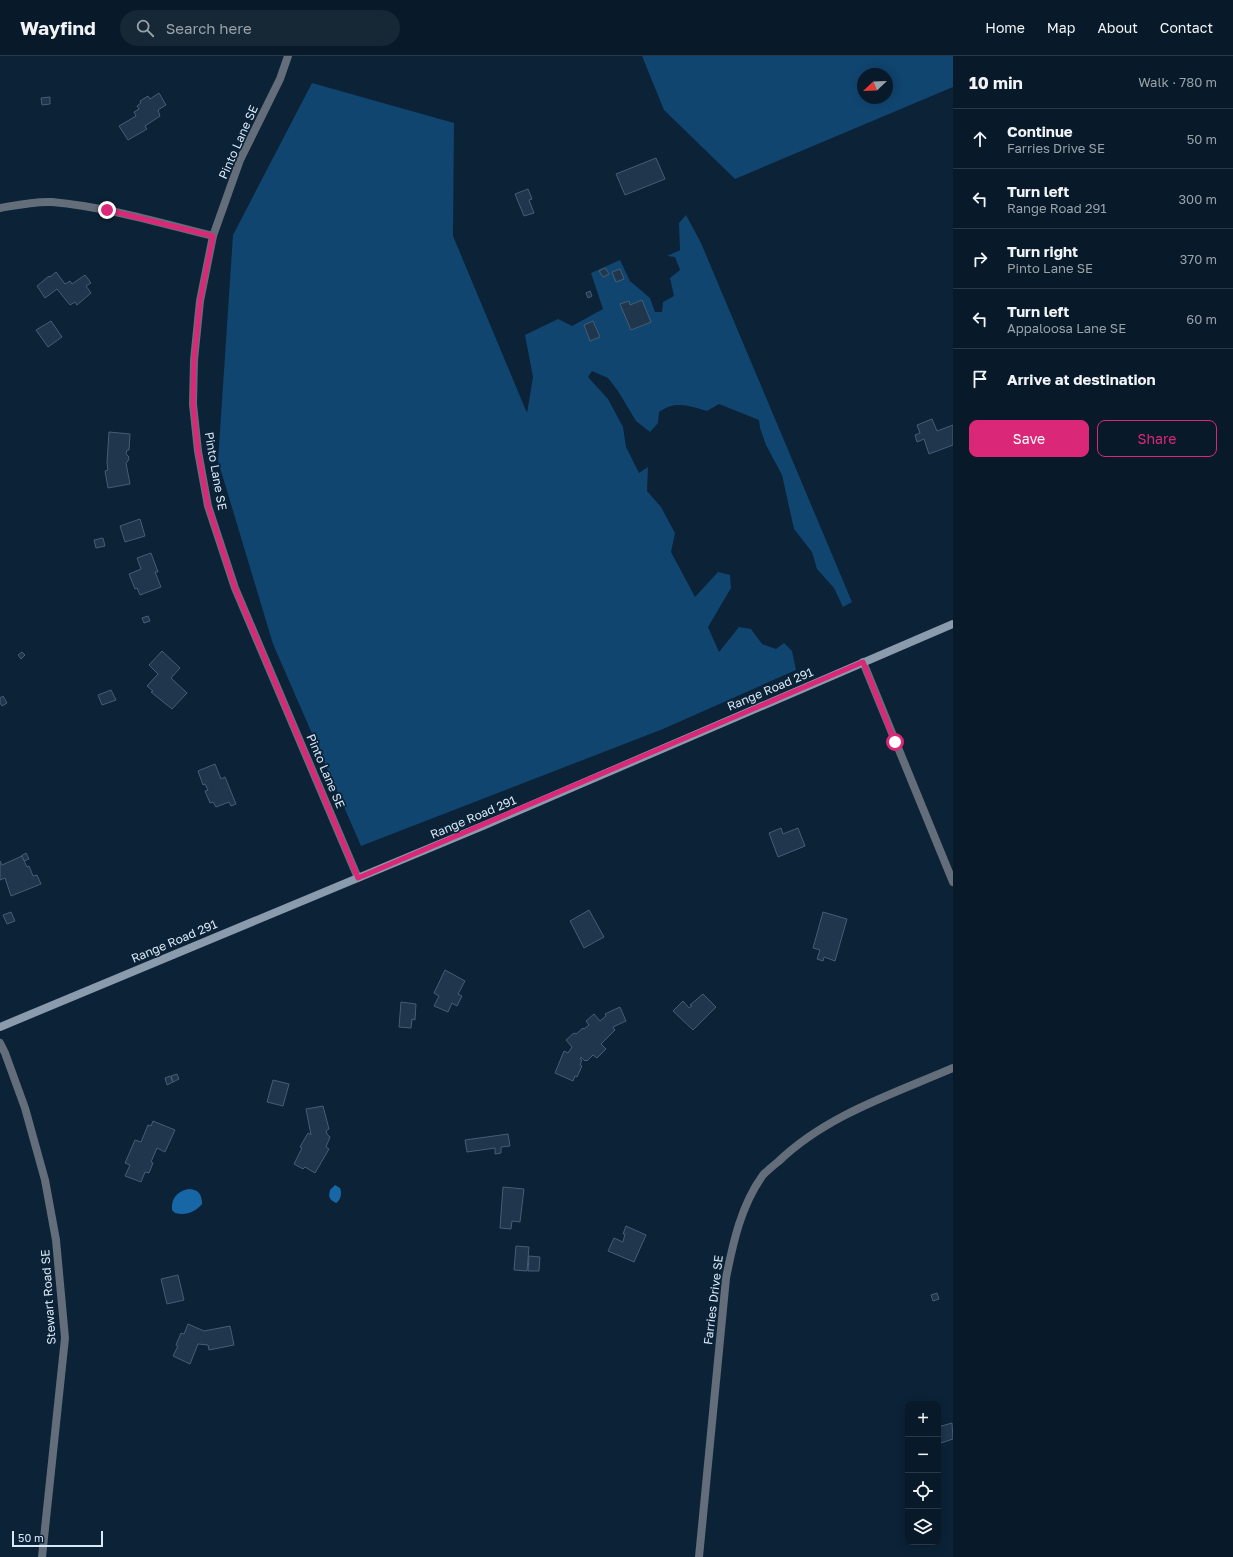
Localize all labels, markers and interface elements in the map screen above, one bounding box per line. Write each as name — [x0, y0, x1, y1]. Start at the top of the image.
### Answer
search box — [120, 10, 400, 46]
text: Wayfind — [20, 16, 96, 39]
icon: search — [134, 17, 156, 39]
text: Search here — [166, 19, 252, 37]
text: Home — [985, 19, 1025, 36]
text: Map — [1047, 19, 1075, 36]
text: About — [1097, 19, 1138, 36]
text: Contact — [1160, 19, 1213, 36]
north arrow — [857, 68, 893, 104]
text: 10 min — [969, 72, 1023, 93]
text: Walk · 780 m — [1138, 74, 1217, 90]
street label: Pinto Lane SE — [215, 103, 261, 181]
text: Continue — [1007, 122, 1073, 140]
icon: ahead — [969, 128, 991, 150]
text: 50 m — [1187, 131, 1217, 147]
text: Farries Drive SE — [1007, 140, 1105, 156]
text: Turn left — [1007, 182, 1069, 200]
icon: left — [969, 188, 991, 210]
text: 300 m — [1179, 191, 1217, 207]
text: Range Road 291 — [1007, 200, 1107, 216]
route end — [98, 201, 116, 219]
text: Turn right — [1007, 242, 1078, 260]
icon: right — [969, 248, 991, 270]
text: 370 m — [1180, 251, 1217, 267]
text: Pinto Lane SE — [1007, 260, 1093, 276]
text: Turn left — [1007, 302, 1069, 320]
icon: left — [969, 308, 991, 330]
text: 60 m — [1186, 311, 1217, 327]
text: Appaloosa Lane SE — [1007, 320, 1126, 336]
icon: arrive — [969, 368, 991, 390]
text: Arrive at destination — [1007, 370, 1156, 388]
button: Save — [969, 420, 1089, 457]
button: Share — [1097, 420, 1217, 457]
street label: Pinto Lane SE — [202, 431, 230, 511]
street label: Range Road 291 — [725, 664, 815, 714]
street label: Pinto Lane SE — [304, 732, 348, 810]
route start — [886, 733, 904, 751]
street label: Range Road 291 — [428, 792, 518, 842]
street label: Range Road 291 — [129, 916, 219, 966]
street label: Stewart Road SE — [37, 1249, 59, 1345]
street label: Farries Drive SE — [700, 1254, 726, 1346]
map controls — [905, 1401, 941, 1545]
button: + — [905, 1401, 941, 1437]
button: − — [905, 1437, 941, 1473]
button: locate — [905, 1473, 941, 1509]
button: layers — [905, 1509, 941, 1545]
scale bar — [12, 1529, 103, 1548]
text: 50 m — [18, 1531, 44, 1544]

